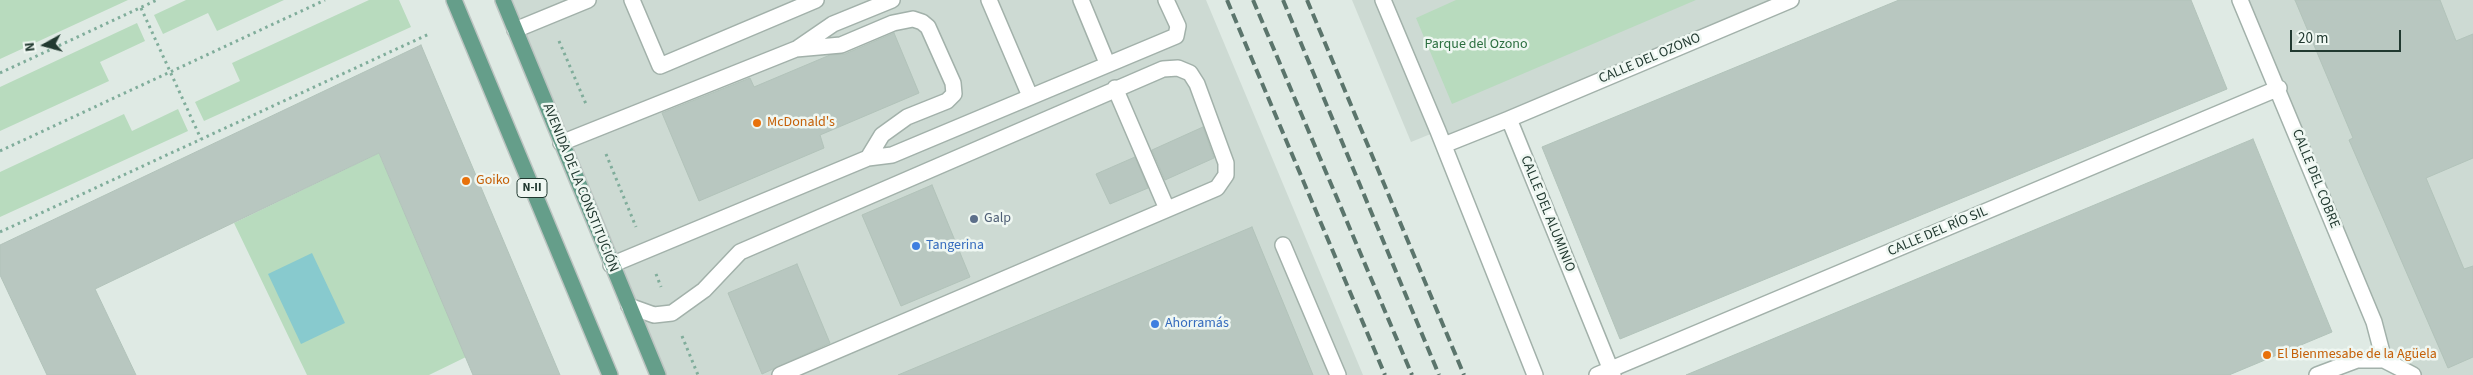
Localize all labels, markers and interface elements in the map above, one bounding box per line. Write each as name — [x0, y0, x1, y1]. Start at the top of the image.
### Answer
north arrow — [20, 20, 70, 70]
scale bar — [2293, 20, 2404, 52]
text: 20 m — [2298, 28, 2328, 49]
street label: CALLE DEL OZONO — [1597, 30, 1703, 88]
park label: Parque del Ozono — [1424, 37, 1528, 53]
text: N — [20, 41, 41, 53]
street label: AVENIDA DE LA CONSTITUCIÓN — [538, 101, 622, 275]
place label: McDonald's — [767, 115, 835, 131]
marker: McDonald's — [751, 117, 763, 129]
street label: CALLE DEL COBRE — [2287, 127, 2343, 231]
street label: CALLE DEL ALUMINIO — [1516, 153, 1578, 275]
place label: Goiko — [476, 173, 510, 189]
marker: Goiko — [460, 175, 472, 187]
road number: N-II — [517, 178, 547, 198]
street label: CALLE DEL RÍO SIL — [1886, 203, 1990, 261]
place label: Galp — [984, 211, 1011, 227]
marker: Galp — [968, 213, 980, 225]
place label: Tangerina — [926, 238, 984, 254]
marker: Tangerina — [910, 240, 922, 252]
place label: Ahorramás — [1165, 316, 1229, 332]
marker: Ahorramás — [1149, 318, 1161, 330]
place label: El Bienmesabe de la Agüela — [2277, 347, 2437, 363]
marker: El Bienmesabe de la Agüela — [2261, 349, 2273, 361]

